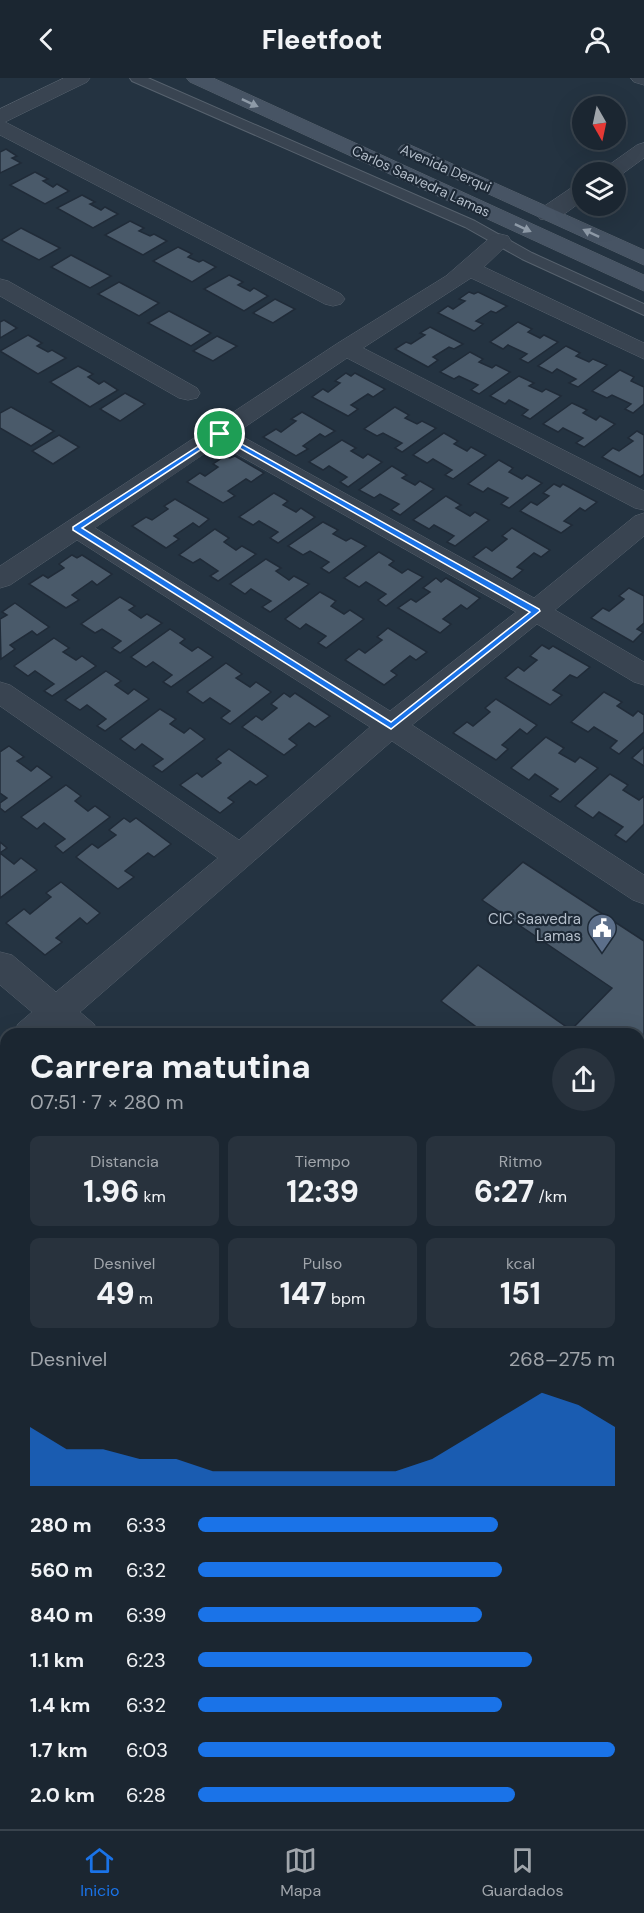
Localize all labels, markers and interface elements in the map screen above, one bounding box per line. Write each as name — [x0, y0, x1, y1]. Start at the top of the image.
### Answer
text: Fleetfoot — [262, 22, 382, 57]
icon: back — [30, 23, 63, 56]
icon: person — [581, 23, 614, 56]
north arrow — [572, 96, 626, 150]
map controls — [572, 96, 626, 216]
one-way arrow — [242, 98, 259, 107]
street label: Avenida Derqui — [398, 140, 494, 196]
street label: Carlos Saavedra Lamas — [349, 141, 493, 221]
button: layers — [572, 162, 626, 216]
one-way arrow — [514, 224, 531, 233]
one-way arrow — [582, 229, 599, 238]
pin — [194, 408, 245, 459]
icon: arrive — [203, 417, 236, 450]
place label: CIC Saavedra Lamas — [488, 909, 581, 946]
public building icon: CIC Saavedra Lamas — [586, 912, 618, 954]
text: Carrera matutina — [30, 1045, 311, 1088]
button: share — [552, 1048, 615, 1111]
text: 07:51 · 7 × 280 m — [30, 1089, 184, 1115]
text: Distancia — [90, 1151, 159, 1172]
text: Tiempo — [295, 1151, 350, 1172]
text: Ritmo — [499, 1151, 542, 1172]
text: 1.96 — [83, 1172, 139, 1211]
text: 12:39 — [286, 1172, 359, 1211]
text: 6:27 — [474, 1172, 534, 1211]
text: km — [139, 1186, 166, 1207]
text: /km — [534, 1186, 567, 1207]
text: Desnivel — [94, 1253, 155, 1274]
text: Pulso — [303, 1253, 342, 1274]
text: kcal — [506, 1253, 535, 1274]
text: 49 — [96, 1274, 135, 1313]
text: 147 — [280, 1274, 327, 1313]
text: 151 — [500, 1274, 541, 1313]
text: m — [135, 1288, 153, 1309]
text: bpm — [327, 1288, 365, 1309]
text: Desnivel — [30, 1346, 107, 1372]
text: 268–275 m — [509, 1346, 615, 1372]
text: 280 m — [30, 1512, 92, 1538]
text: 6:33 — [126, 1512, 166, 1538]
text: 560 m — [30, 1557, 93, 1583]
text: 6:32 — [126, 1557, 166, 1583]
text: 840 m — [30, 1602, 93, 1628]
text: 6:39 — [126, 1602, 166, 1628]
text: 1.1 km — [30, 1647, 84, 1673]
text: 6:23 — [126, 1647, 166, 1673]
text: 1.4 km — [30, 1692, 90, 1718]
text: 6:32 — [126, 1692, 166, 1718]
text: 1.7 km — [30, 1737, 88, 1763]
text: 6:03 — [126, 1737, 168, 1763]
text: 2.0 km — [30, 1782, 95, 1808]
text: 6:28 — [126, 1782, 166, 1808]
tab: Inicio — [80, 1844, 120, 1901]
tab: Mapa — [280, 1844, 321, 1901]
tab: Guardados — [482, 1844, 564, 1901]

